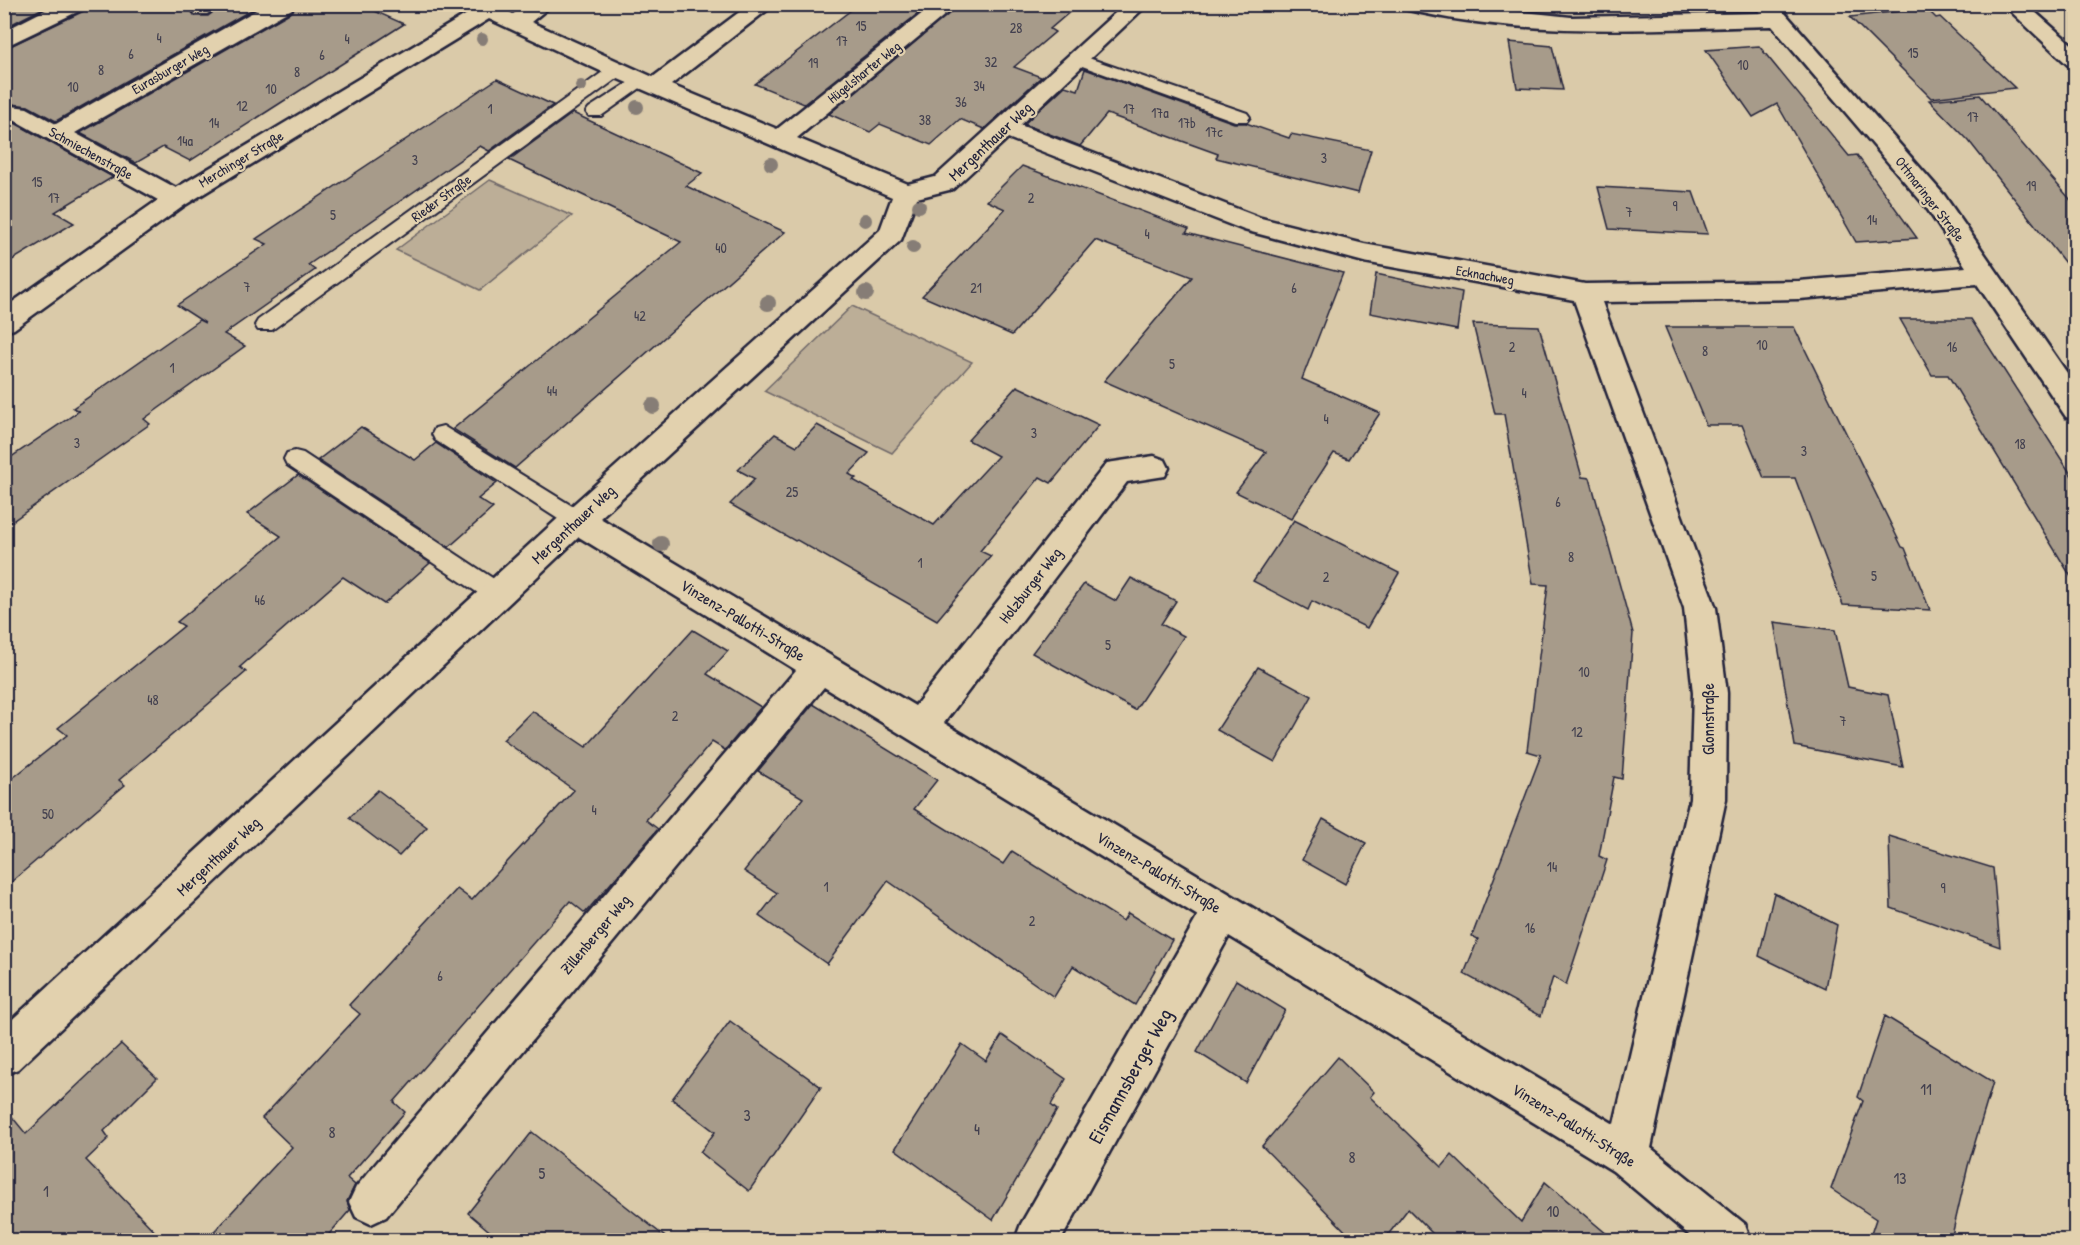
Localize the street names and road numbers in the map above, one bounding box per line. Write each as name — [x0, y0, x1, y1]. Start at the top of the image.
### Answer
street label: Hügelsharter Weg — [823, 36, 905, 108]
street label: Eurasburger Weg — [128, 39, 212, 99]
street label: Mergenthauer Weg — [943, 96, 1037, 186]
street label: Schmiechenstraße — [45, 122, 137, 185]
street label: Merchinger Straße — [195, 126, 287, 192]
street label: Ottmaringer Straße — [1890, 152, 1970, 246]
street label: Rieder Straße — [407, 169, 475, 227]
street label: Ecknachweg — [1454, 260, 1516, 290]
street label: Mergenthauer Weg — [526, 479, 620, 569]
street label: Holzburger Weg — [993, 542, 1067, 628]
street label: Vinzenz-Pallotti-Straße — [676, 574, 810, 666]
street label: Glonnstraße — [1697, 682, 1719, 755]
street label: Mergenthauer Weg — [171, 811, 265, 901]
street label: Vinzenz-Pallotti-Straße — [1092, 826, 1226, 918]
street label: Zillenberger Weg — [555, 889, 635, 979]
street label: Eismannsberger Weg — [1081, 1003, 1178, 1148]
street label: Vinzenz-Pallotti-Straße — [1508, 1078, 1641, 1172]

